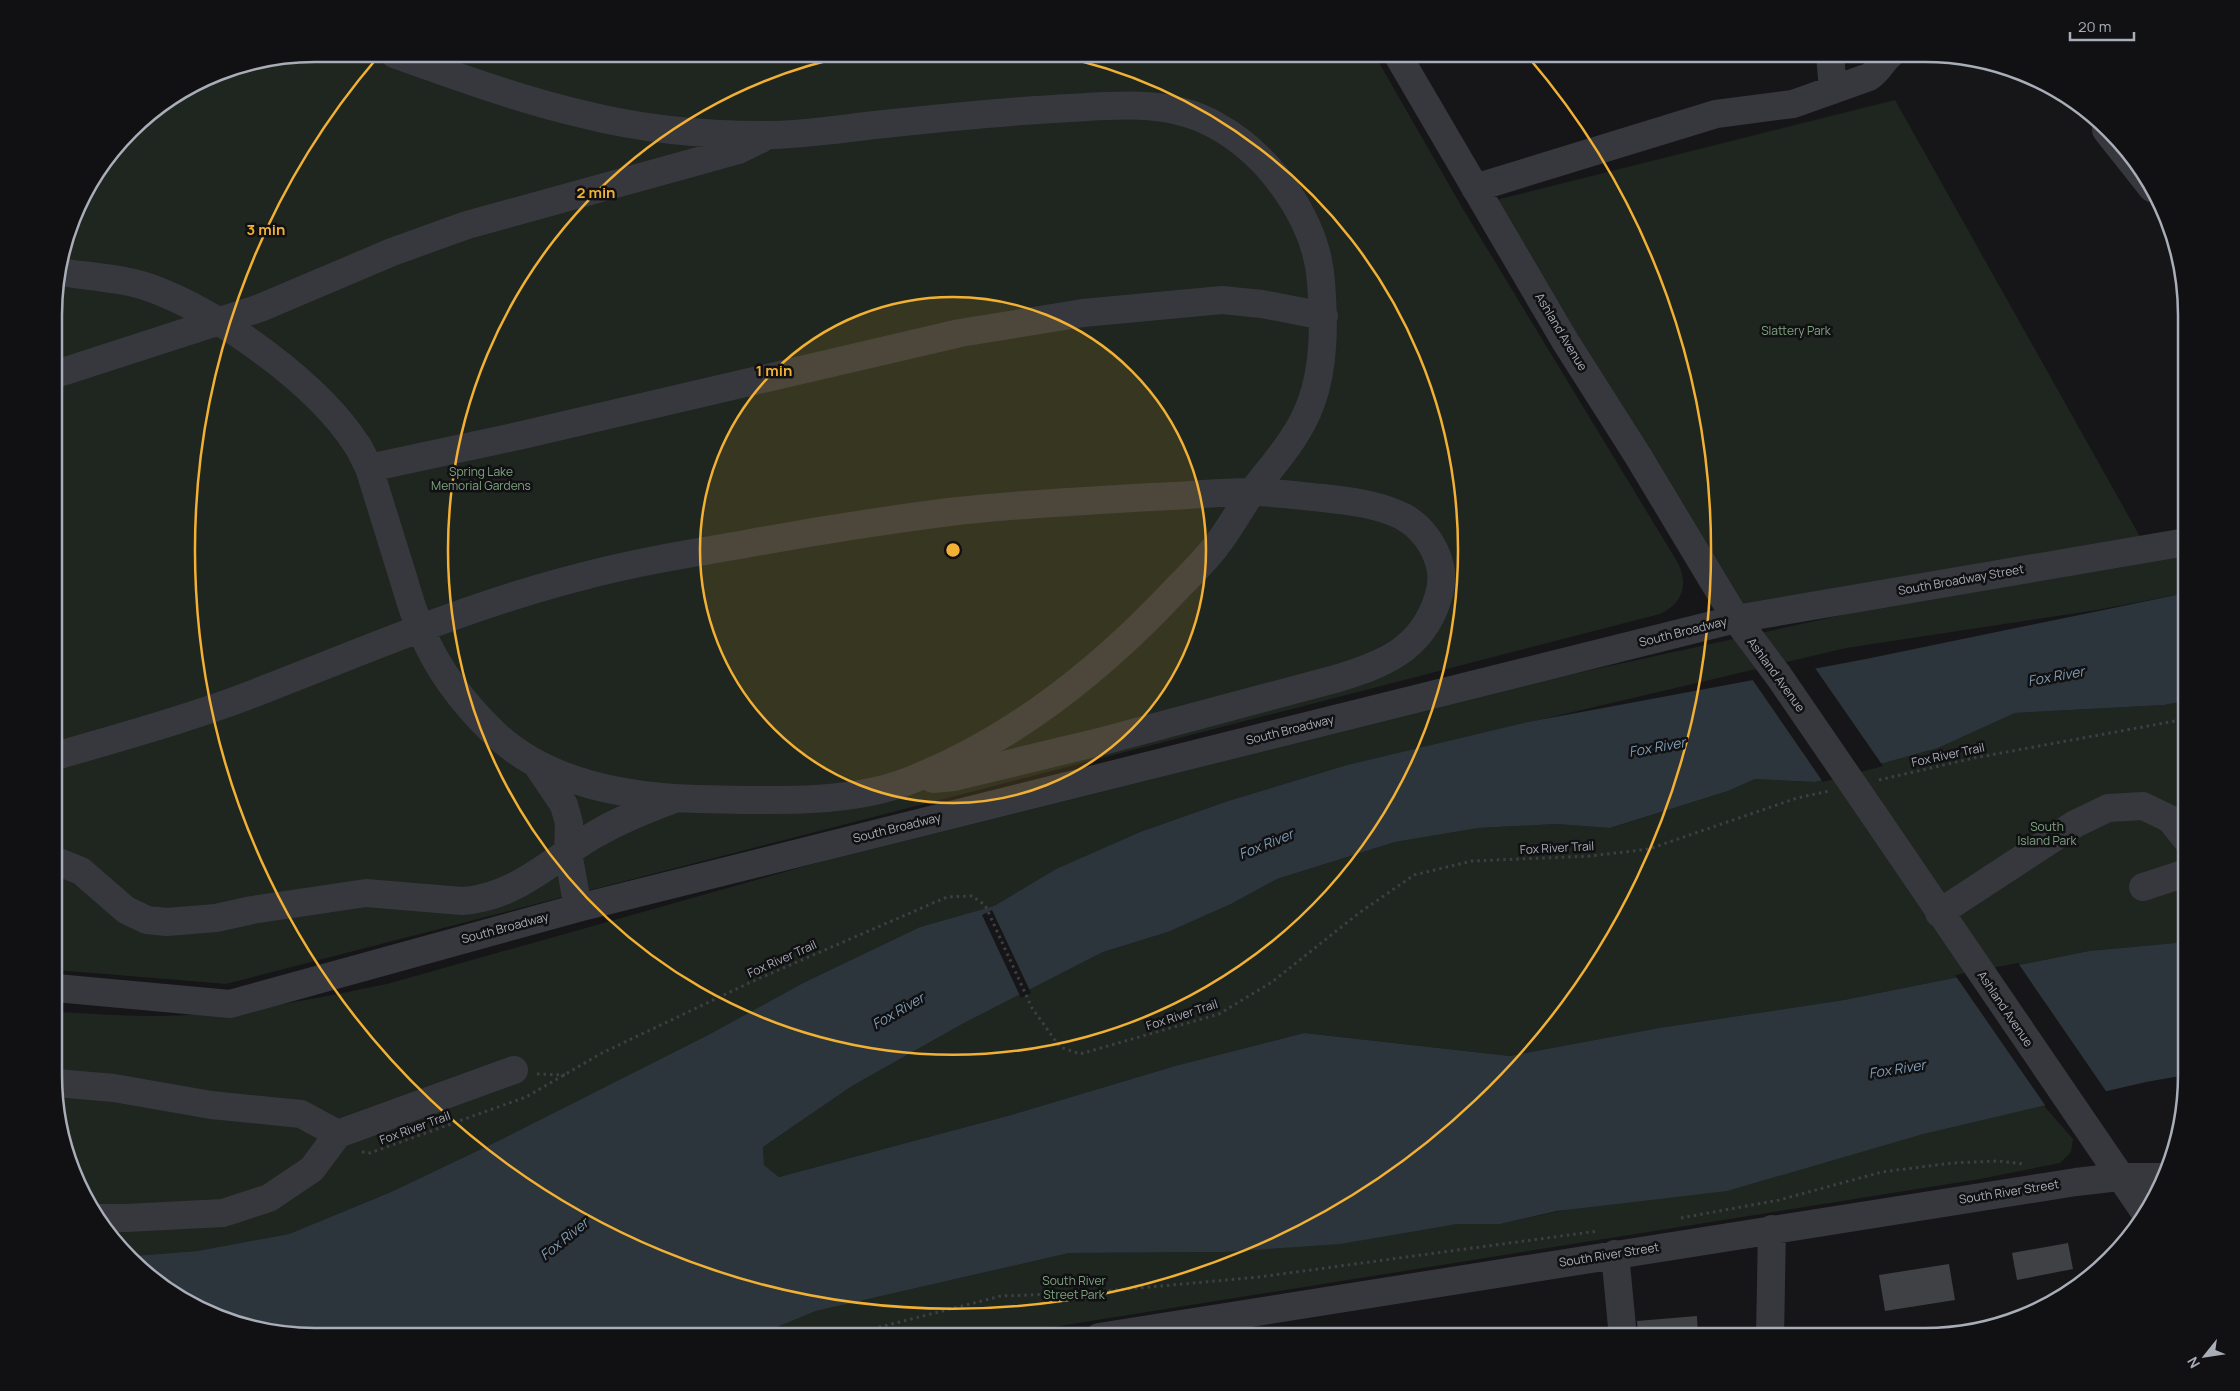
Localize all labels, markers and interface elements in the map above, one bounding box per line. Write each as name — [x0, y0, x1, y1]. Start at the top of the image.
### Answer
scale bar — [2070, 10, 2134, 42]
text: 20 m — [2078, 16, 2111, 37]
text: 2 min — [576, 182, 616, 203]
text: 3 min — [247, 219, 285, 240]
street label: Ashland Avenue — [1531, 290, 1591, 374]
park label: Slattery Park — [1761, 322, 1832, 339]
text: 1 min — [756, 360, 792, 381]
park label: Spring Lake Memorial Gardens — [431, 463, 531, 494]
centre of rings — [944, 541, 962, 559]
street label: South Broadway Street — [1897, 560, 2025, 599]
street label: South Broadway — [1637, 612, 1729, 651]
street label: Ashland Avenue — [1744, 634, 1809, 715]
water label: Fox River — [2026, 661, 2088, 690]
street label: South Broadway — [1244, 710, 1336, 749]
water label: Fox River — [1627, 732, 1689, 761]
street label: Fox River Trail — [1910, 738, 1986, 771]
street label: South Broadway — [851, 808, 943, 847]
park label: South Island Park — [2017, 818, 2078, 849]
water label: Fox River — [1236, 823, 1298, 863]
street label: Fox River Trail — [1519, 837, 1595, 858]
street label: South Broadway — [459, 908, 551, 947]
street label: Fox River Trail — [744, 936, 819, 981]
street label: Ashland Avenue — [1974, 967, 2037, 1050]
water label: Fox River — [868, 987, 929, 1033]
street label: Fox River Trail — [1144, 995, 1220, 1034]
water label: Fox River — [1867, 1054, 1929, 1082]
street label: Fox River Trail — [377, 1107, 453, 1148]
street label: South River Street — [1958, 1175, 2060, 1208]
water label: Fox River — [535, 1212, 593, 1264]
street label: South River Street — [1558, 1238, 1660, 1271]
park label: South River Street Park — [1042, 1272, 1106, 1303]
north arrow — [2180, 1331, 2230, 1381]
text: N — [2183, 1354, 2204, 1372]

